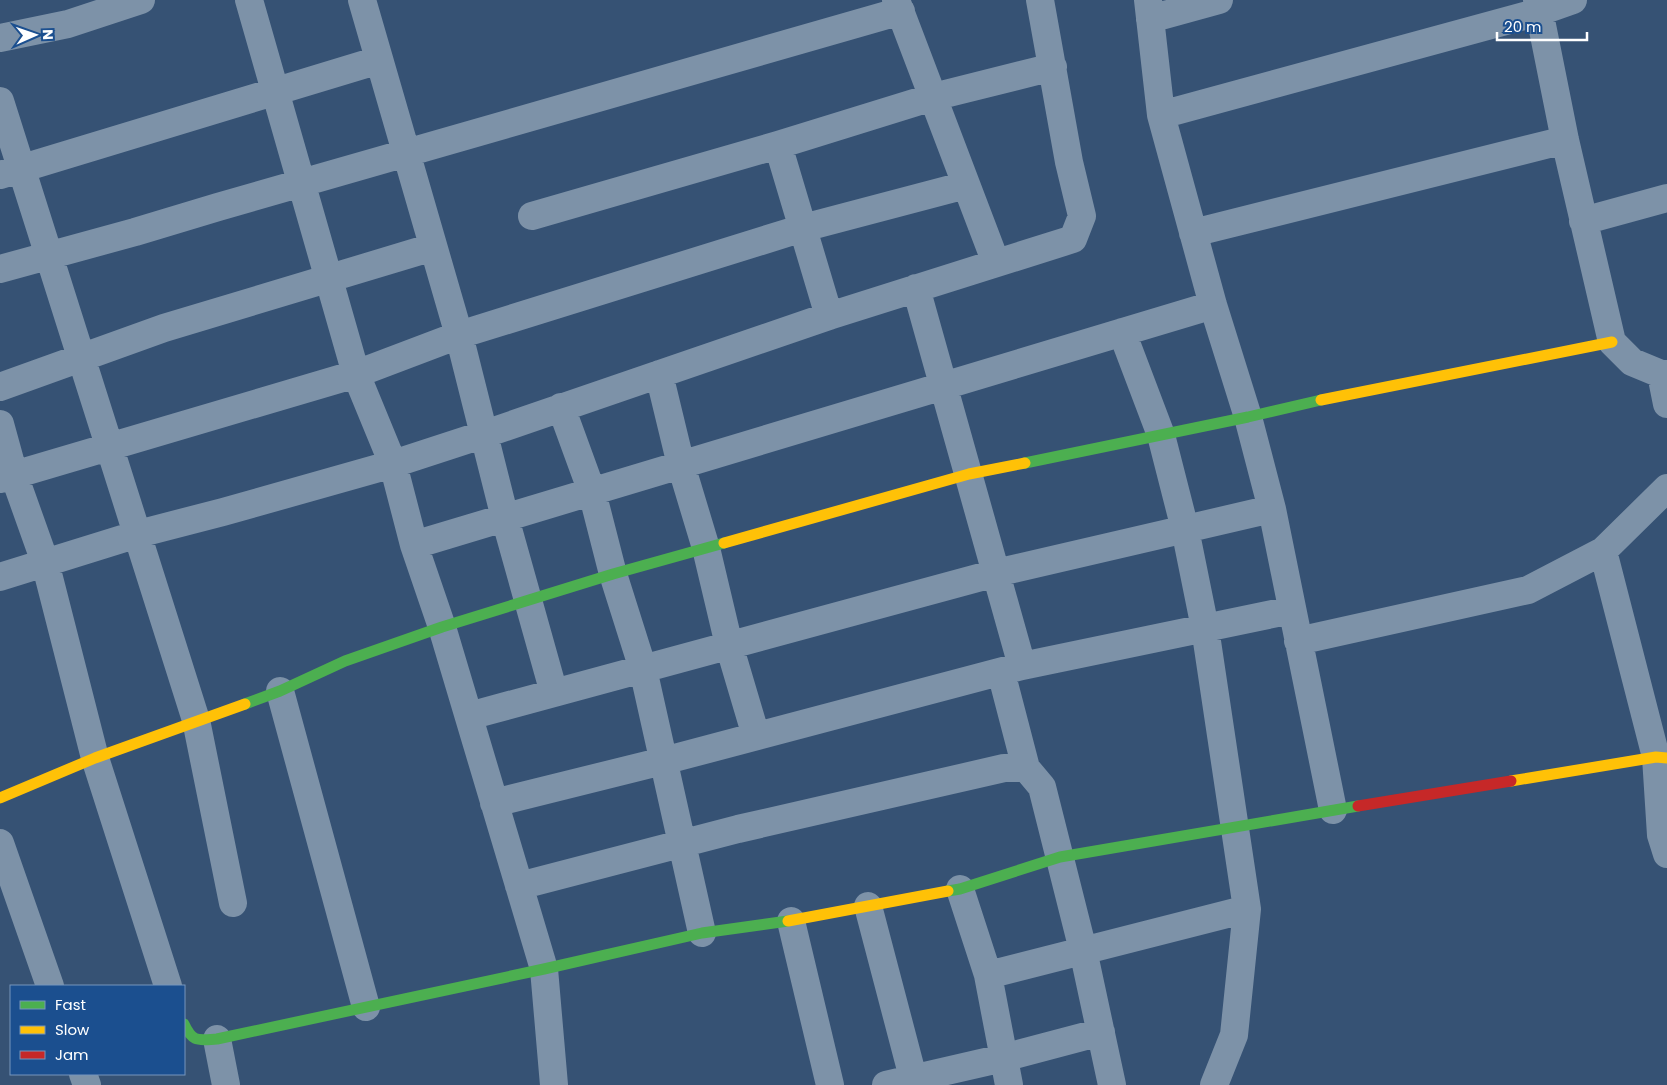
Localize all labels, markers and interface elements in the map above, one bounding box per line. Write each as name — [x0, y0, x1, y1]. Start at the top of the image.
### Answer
north arrow — [10, 10, 60, 60]
scale bar — [1497, 10, 1587, 42]
text: 20 m — [1504, 16, 1542, 37]
text: N — [38, 29, 58, 40]
legend — [10, 985, 185, 1075]
text: Fast — [55, 994, 86, 1015]
text: Slow — [55, 1019, 90, 1040]
text: Jam — [55, 1044, 89, 1065]

